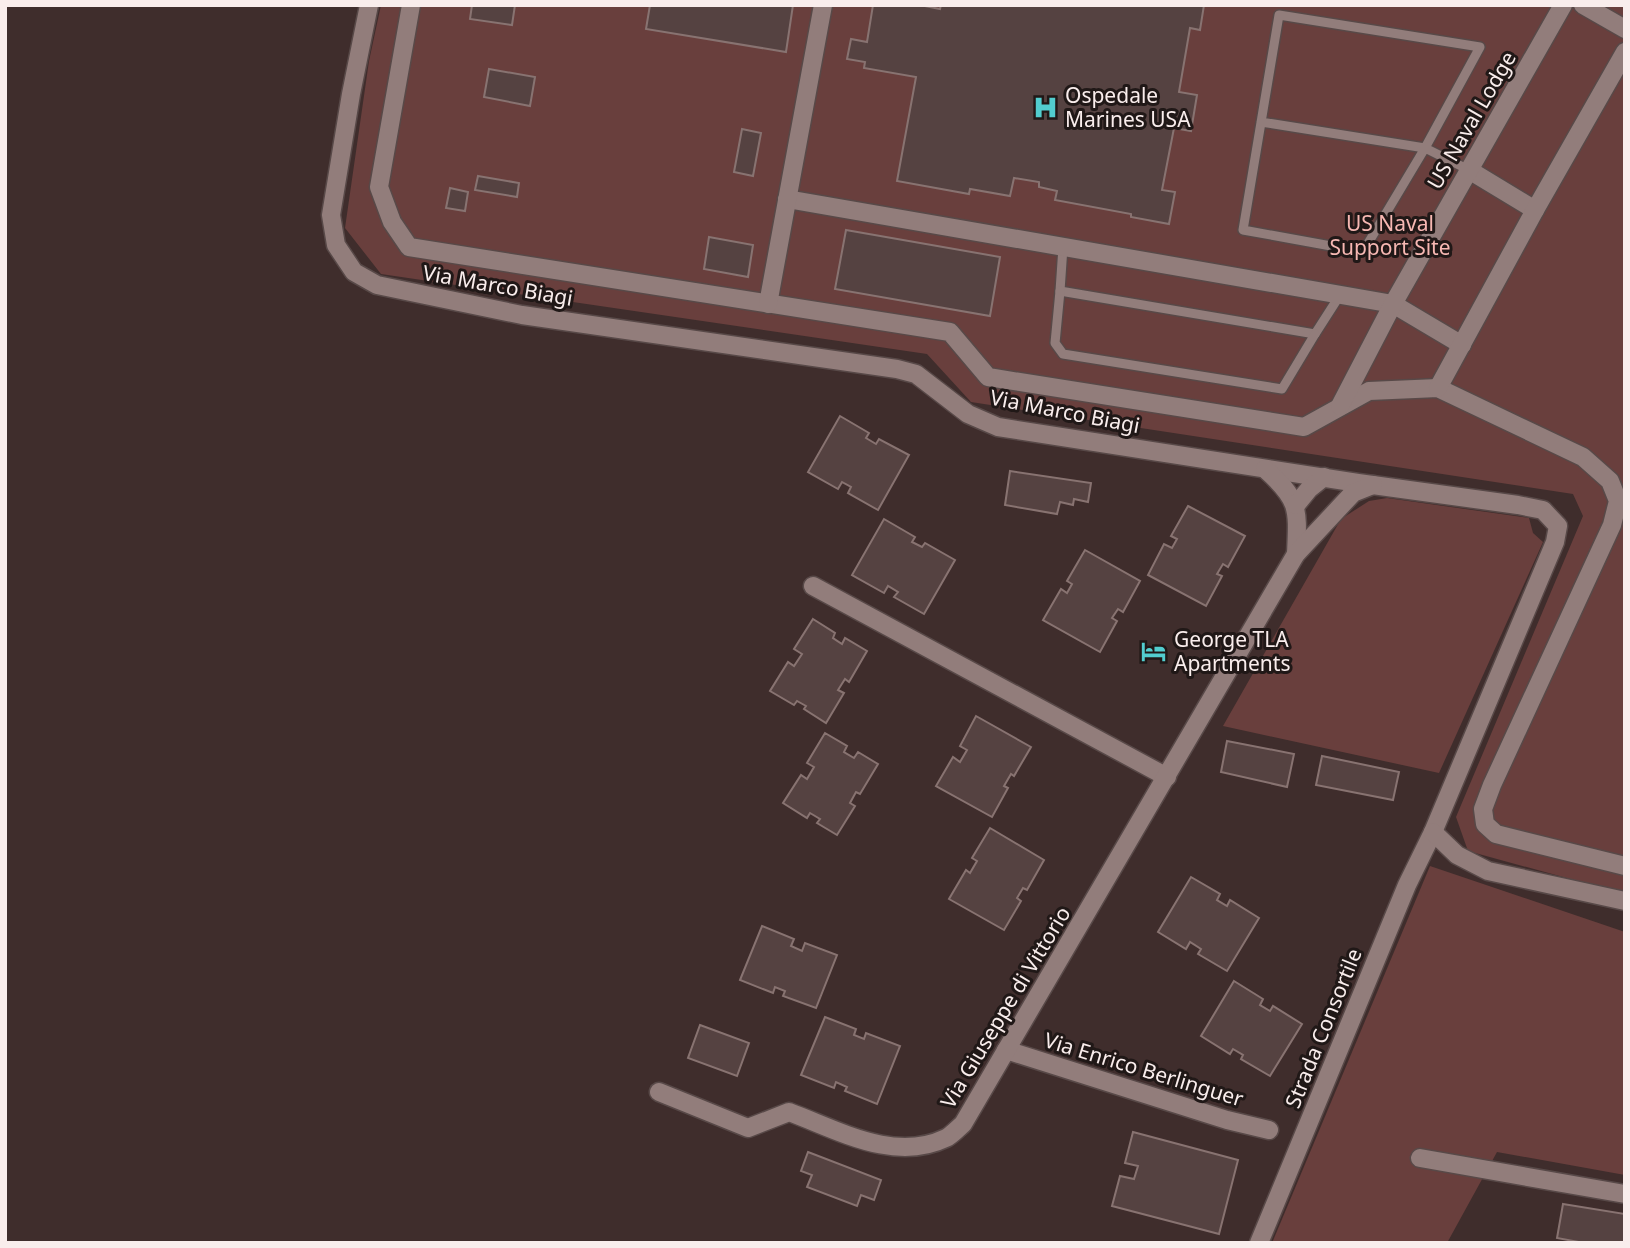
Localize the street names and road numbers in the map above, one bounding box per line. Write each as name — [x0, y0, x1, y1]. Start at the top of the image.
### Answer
street label: US Naval Lodge — [1420, 46, 1522, 194]
street label: Via Marco Biagi — [421, 258, 575, 312]
street label: Via Marco Biagi — [988, 383, 1142, 439]
street label: Via Giuseppe di Vittorio — [934, 901, 1076, 1113]
street label: Strada Consortile — [1278, 944, 1368, 1112]
street label: Via Enrico Berlinguer — [1041, 1025, 1247, 1113]

